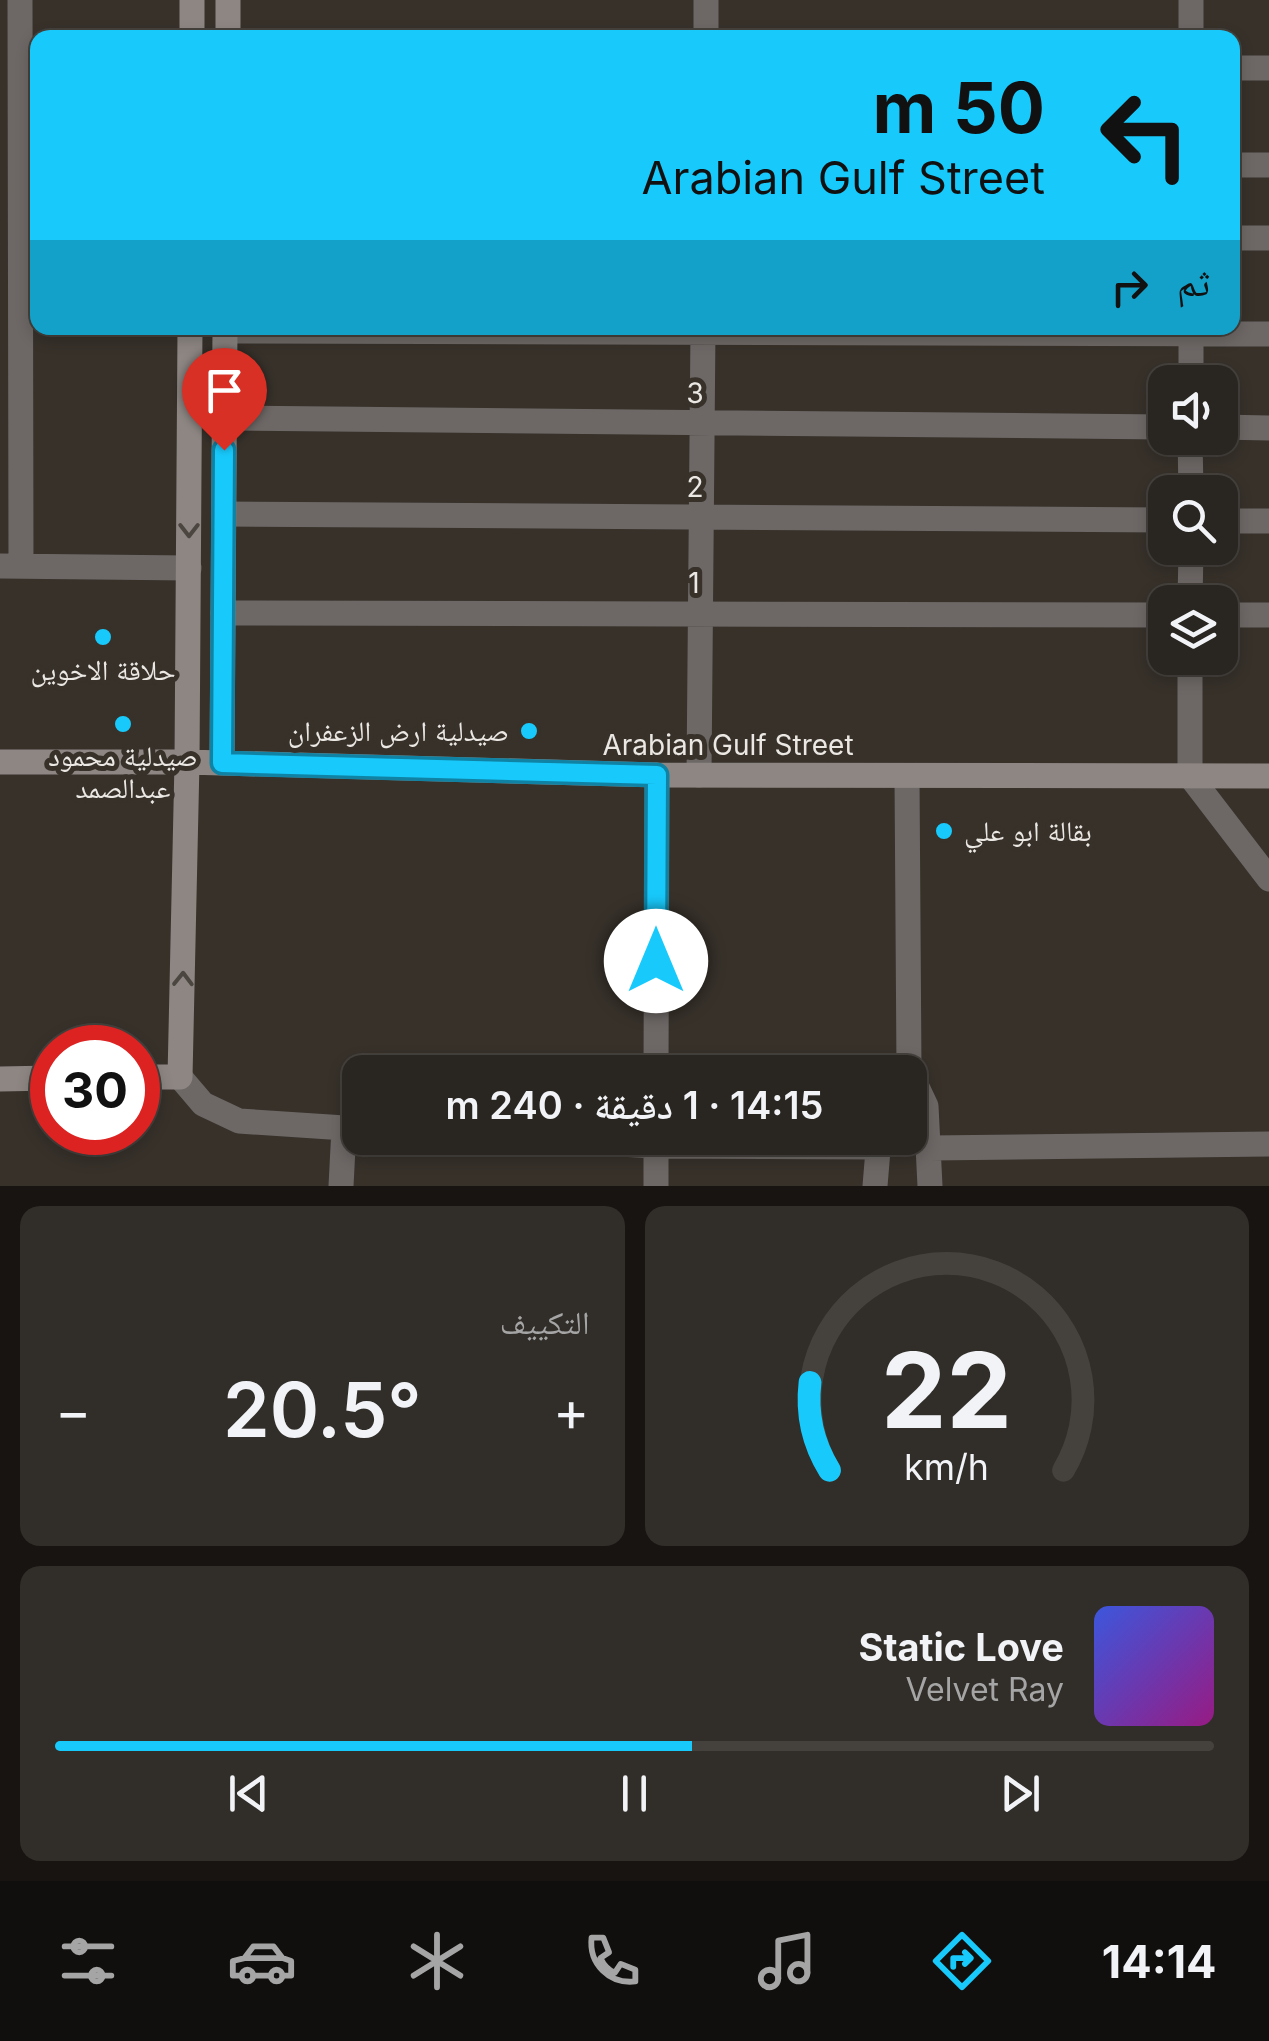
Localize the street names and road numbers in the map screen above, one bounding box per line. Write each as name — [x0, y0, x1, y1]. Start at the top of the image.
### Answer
street label: 3 — [686, 376, 704, 410]
street label: 2 — [686, 470, 704, 504]
street label: 1 — [688, 566, 700, 600]
street label: Arabian Gulf Street — [602, 728, 854, 762]

